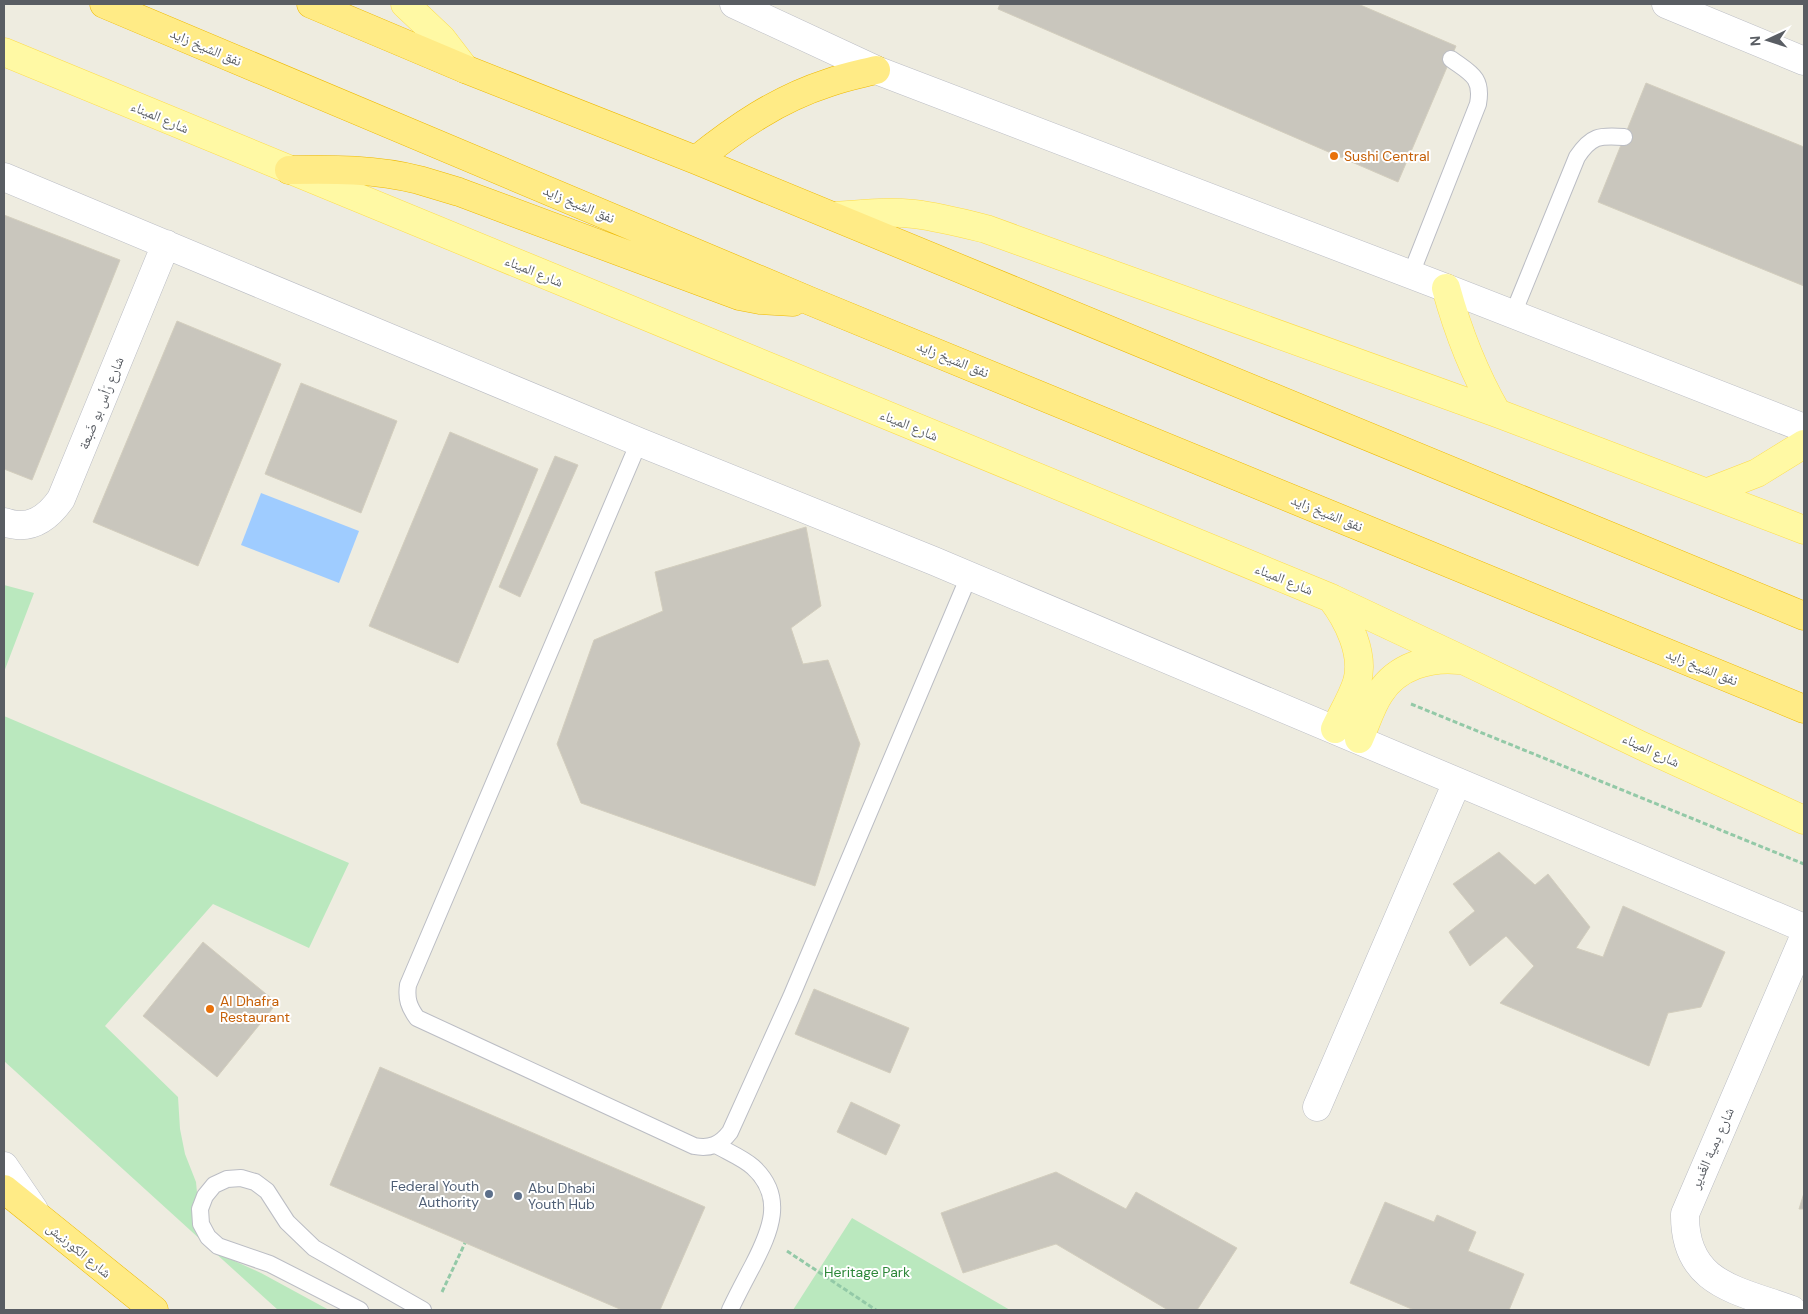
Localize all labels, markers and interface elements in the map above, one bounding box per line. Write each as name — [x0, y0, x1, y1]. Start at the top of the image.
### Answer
north arrow — [1743, 15, 1793, 65]
street label: نفق الشيخ زايد — [167, 24, 245, 71]
text: N — [1746, 35, 1764, 47]
street label: شارع الميناء — [128, 97, 192, 138]
place label: Sushi Central — [1344, 147, 1430, 165]
marker: Sushi Central — [1328, 150, 1340, 162]
street label: نفق الشيخ زايد — [540, 181, 618, 228]
street label: شارع الميناء — [502, 251, 566, 292]
street label: نفق الشيخ زايد — [914, 336, 992, 383]
street label: شارع رَأس بو ضَبعة — [74, 354, 129, 452]
street label: شارع الميناء — [877, 405, 941, 446]
street label: نفق الشيخ زايد — [1288, 490, 1366, 537]
street label: شارع الميناء — [1252, 559, 1316, 600]
street label: نفق الشيخ زايد — [1663, 644, 1741, 691]
street label: شارع الميناء — [1619, 729, 1683, 772]
place label: Al Dhafra Restaurant — [220, 992, 290, 1026]
marker: Al Dhafra Restaurant — [204, 1003, 216, 1015]
street label: شارع دِمية الغَدير — [1686, 1105, 1739, 1193]
place label: Federal Youth Authority — [391, 1177, 479, 1211]
place label: Abu Dhabi Youth Hub — [528, 1179, 595, 1213]
marker: Federal Youth Authority — [483, 1188, 495, 1200]
marker: Abu Dhabi Youth Hub — [512, 1190, 524, 1202]
street label: شارع الكورنيش — [42, 1218, 115, 1282]
park label: Heritage Park — [824, 1263, 910, 1281]

